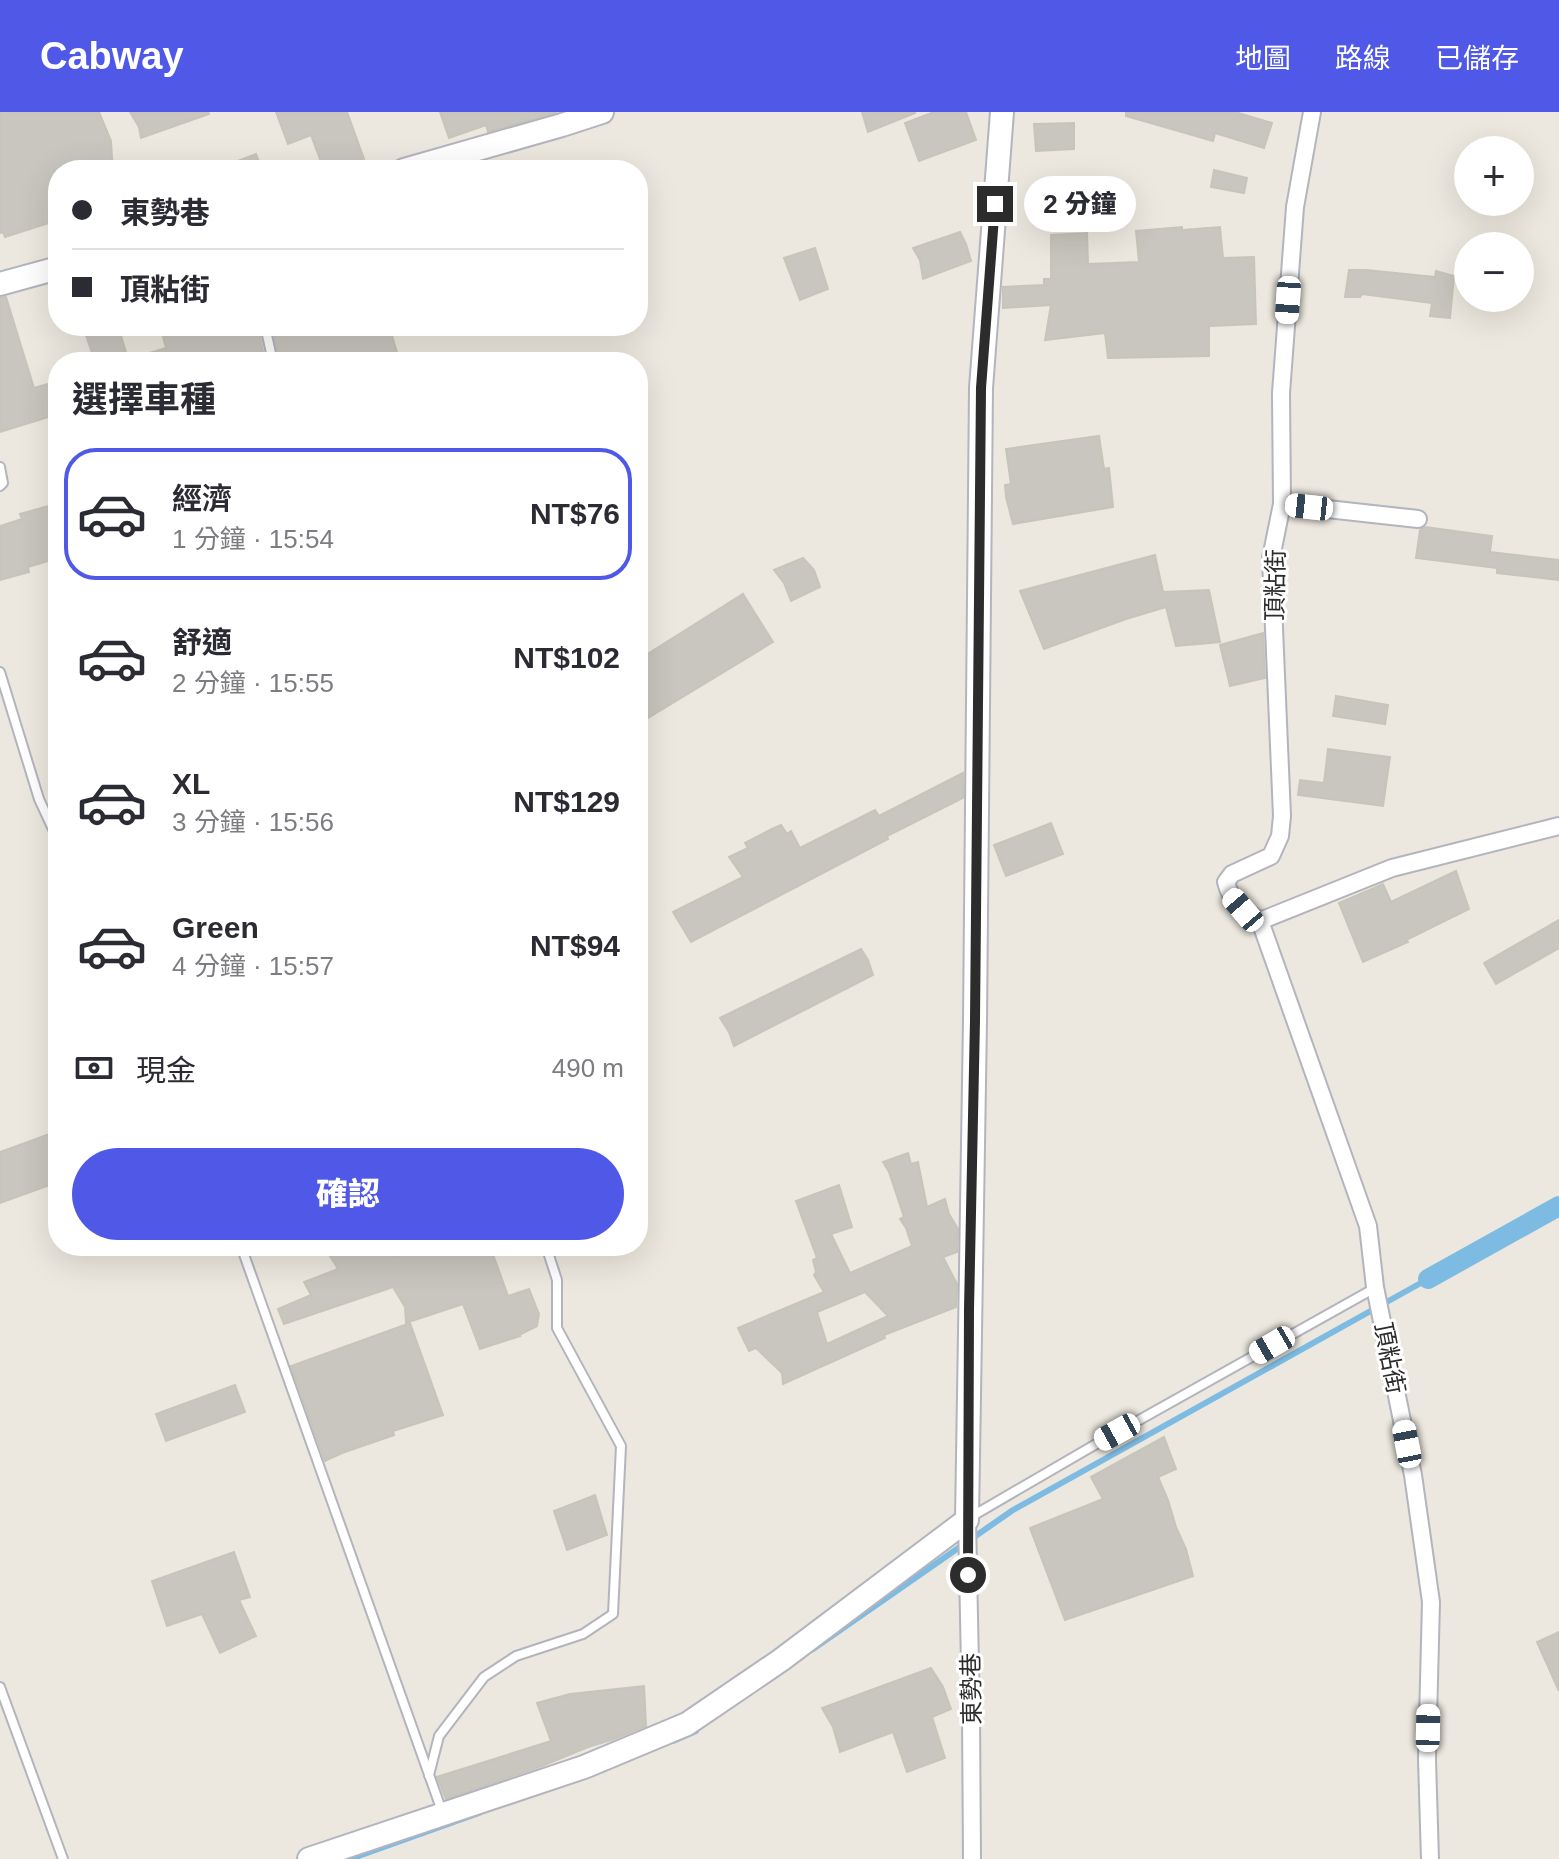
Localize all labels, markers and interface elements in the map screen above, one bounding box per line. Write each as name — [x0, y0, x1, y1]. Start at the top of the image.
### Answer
text: Cabway — [40, 35, 184, 77]
text: 地圖 — [1235, 43, 1291, 74]
text: 路線 — [1335, 43, 1391, 74]
text: 已儲存 — [1435, 43, 1519, 74]
map controls — [1454, 136, 1534, 312]
button: + — [1454, 136, 1534, 216]
callout: 2 分鐘 — [1023, 176, 1135, 232]
route end — [977, 186, 1013, 222]
text: 2 分鐘 — [1043, 189, 1117, 219]
text: 東勢巷 — [120, 196, 210, 229]
button: − — [1454, 232, 1534, 312]
text: 頂粘街 — [120, 273, 210, 306]
car — [1274, 275, 1302, 325]
text: 選擇車種 — [72, 379, 216, 420]
icon: car — [76, 478, 148, 550]
text: 經濟 — [172, 482, 232, 515]
car — [1284, 493, 1334, 521]
text: NT$76 — [530, 497, 620, 530]
text: 1 分鐘 · 15:54 — [172, 524, 334, 554]
street label: 頂粘街 — [1261, 549, 1289, 621]
icon: car — [76, 622, 148, 694]
text: 舒適 — [172, 626, 232, 659]
text: NT$102 — [513, 641, 620, 674]
text: 2 分鐘 · 15:55 — [172, 668, 334, 698]
icon: car — [76, 766, 148, 838]
text: XL — [172, 767, 210, 800]
text: NT$129 — [513, 785, 620, 818]
text: 3 分鐘 · 15:56 — [172, 807, 334, 837]
car — [1218, 884, 1268, 936]
icon: car — [76, 910, 148, 982]
text: Green — [172, 911, 259, 944]
text: NT$94 — [530, 929, 620, 962]
text: 4 分鐘 · 15:57 — [172, 951, 334, 981]
icon: cash — [72, 1046, 116, 1090]
text: 490 m — [552, 1053, 624, 1083]
text: 現金 — [136, 1054, 196, 1087]
button: 確認 — [72, 1148, 624, 1240]
street label: 頂粘街 — [1370, 1320, 1410, 1396]
car — [1245, 1323, 1299, 1367]
car — [1090, 1410, 1144, 1454]
car — [1391, 1418, 1423, 1470]
route start — [950, 1557, 986, 1593]
street label: 東勢巷 — [957, 1653, 985, 1725]
car — [1416, 1704, 1440, 1752]

